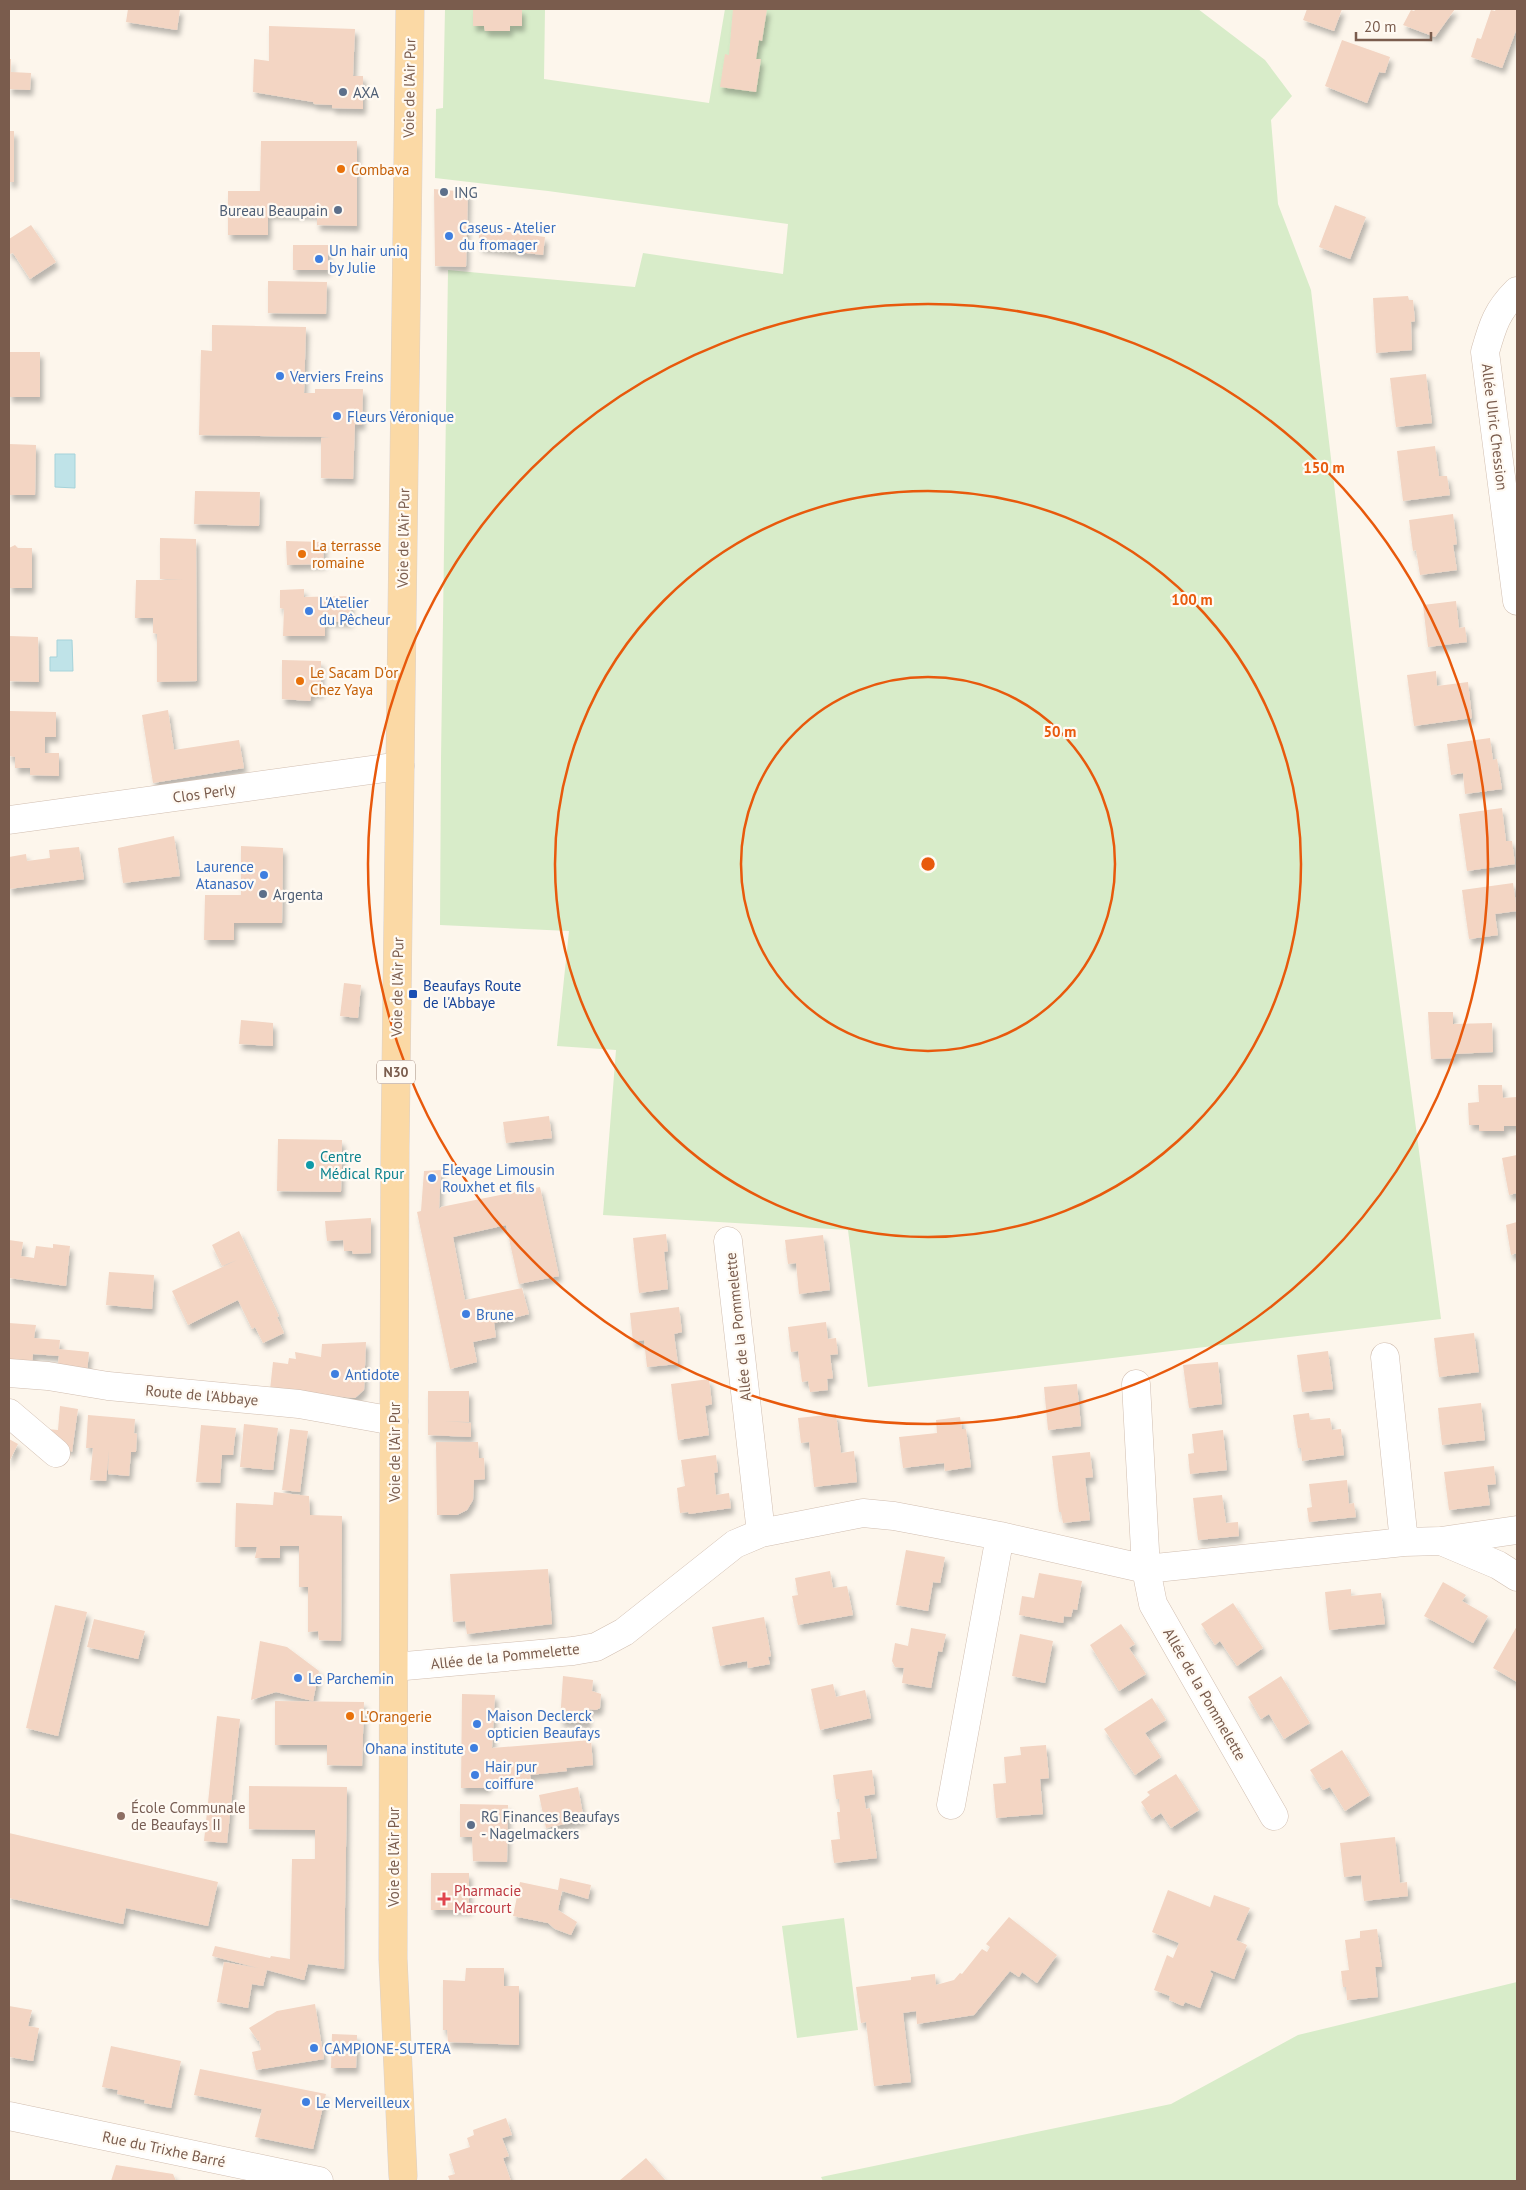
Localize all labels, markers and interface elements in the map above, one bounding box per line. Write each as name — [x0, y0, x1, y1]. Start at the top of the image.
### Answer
scale bar — [1356, 10, 1431, 42]
text: 20 m — [1364, 17, 1397, 36]
street label: Voie de l'Air Pur — [399, 38, 419, 139]
place label: AXA — [353, 83, 379, 102]
marker: AXA — [337, 86, 349, 98]
place label: Combava — [351, 160, 409, 179]
marker: Combava — [335, 163, 347, 175]
place label: ING — [454, 183, 478, 202]
marker: ING — [438, 186, 450, 198]
place label: Bureau Beaupain — [219, 201, 328, 220]
marker: Bureau Beaupain — [332, 204, 344, 216]
place label: Caseus - Atelier du fromager — [459, 218, 556, 254]
marker: Caseus - Atelier du fromager — [443, 230, 455, 242]
place label: Un hair uniq by Julie — [329, 241, 408, 277]
marker: Un hair uniq by Julie — [313, 253, 325, 265]
street label: Allée Ulric Chession — [1478, 363, 1512, 491]
place label: Verviers Freins — [289, 367, 384, 386]
marker: Verviers Freins — [274, 370, 286, 382]
place label: Fleurs Véronique — [347, 407, 454, 426]
marker: Fleurs Véronique — [331, 410, 343, 422]
text: 150 m — [1303, 458, 1345, 477]
street label: Voie de l'Air Pur — [393, 488, 413, 589]
place label: La terrasse romaine — [312, 536, 381, 572]
marker: La terrasse romaine — [296, 548, 308, 560]
text: 100 m — [1171, 590, 1213, 609]
place label: L'Atelier du Pêcheur — [319, 593, 390, 629]
marker: L'Atelier du Pêcheur — [303, 605, 315, 617]
place label: Le Sacam D'or Chez Yaya — [310, 663, 398, 699]
marker: Le Sacam D'or Chez Yaya — [294, 675, 306, 687]
text: 50 m — [1044, 722, 1076, 741]
street label: Clos Perly — [171, 779, 237, 807]
centre of rings — [919, 855, 937, 873]
place label: Laurence Atanasov — [196, 857, 255, 893]
marker: Laurence Atanasov — [258, 869, 270, 881]
place label: Argenta — [273, 885, 323, 904]
marker: Argenta — [257, 888, 269, 900]
street label: Voie de l'Air Pur — [387, 937, 407, 1038]
place label: Beaufays Route de l'Abbaye — [423, 976, 521, 1012]
marker: Beaufays Route de l'Abbaye — [407, 988, 419, 1000]
road number: N30 — [377, 1060, 415, 1084]
place label: Centre Médical Rpur — [320, 1147, 404, 1183]
marker: Centre Médical Rpur — [304, 1159, 316, 1171]
place label: Elevage Limousin Rouxhet et fils — [442, 1160, 555, 1196]
marker: Elevage Limousin Rouxhet et fils — [426, 1172, 438, 1184]
street label: Allée de la Pommelette — [721, 1252, 755, 1402]
place label: Brune — [476, 1305, 514, 1324]
marker: Brune — [460, 1308, 472, 1320]
place label: Antidote — [345, 1365, 400, 1384]
marker: Antidote — [329, 1368, 341, 1380]
street label: Route de l'Abbaye — [145, 1381, 259, 1409]
street label: Voie de l'Air Pur — [385, 1402, 404, 1503]
street label: Allée de la Pommelette — [1159, 1624, 1251, 1764]
street label: Allée de la Pommelette — [430, 1639, 580, 1673]
place label: Le Parchemin — [308, 1669, 394, 1688]
marker: Le Parchemin — [292, 1672, 304, 1684]
place label: Maison Declerck opticien Beaufays — [487, 1706, 600, 1742]
place label: L'Orangerie — [360, 1707, 432, 1726]
marker: L'Orangerie — [344, 1710, 356, 1722]
marker: Maison Declerck opticien Beaufays — [471, 1718, 483, 1730]
place label: Ohana institute — [365, 1739, 464, 1758]
marker: Ohana institute — [468, 1742, 480, 1754]
place label: Hair pur coiffure — [485, 1757, 537, 1793]
marker: Hair pur coiffure — [469, 1769, 481, 1781]
place label: École Communale de Beaufays II — [131, 1798, 246, 1834]
street label: Voie de l'Air Pur — [384, 1807, 403, 1908]
place label: RG Finances Beaufays - Nagelmackers — [481, 1807, 620, 1843]
marker: École Communale de Beaufays II — [115, 1810, 127, 1822]
marker: RG Finances Beaufays - Nagelmackers — [465, 1819, 477, 1831]
place label: Pharmacie Marcourt — [454, 1881, 521, 1917]
marker: Pharmacie Marcourt — [438, 1893, 450, 1905]
place label: CAMPIONE-SUTERA — [324, 2039, 451, 2058]
marker: CAMPIONE-SUTERA — [308, 2042, 320, 2054]
place label: Le Merveilleux — [316, 2093, 410, 2112]
marker: Le Merveilleux — [300, 2096, 312, 2108]
street label: Rue du Trixhe Barré — [101, 2127, 227, 2171]

